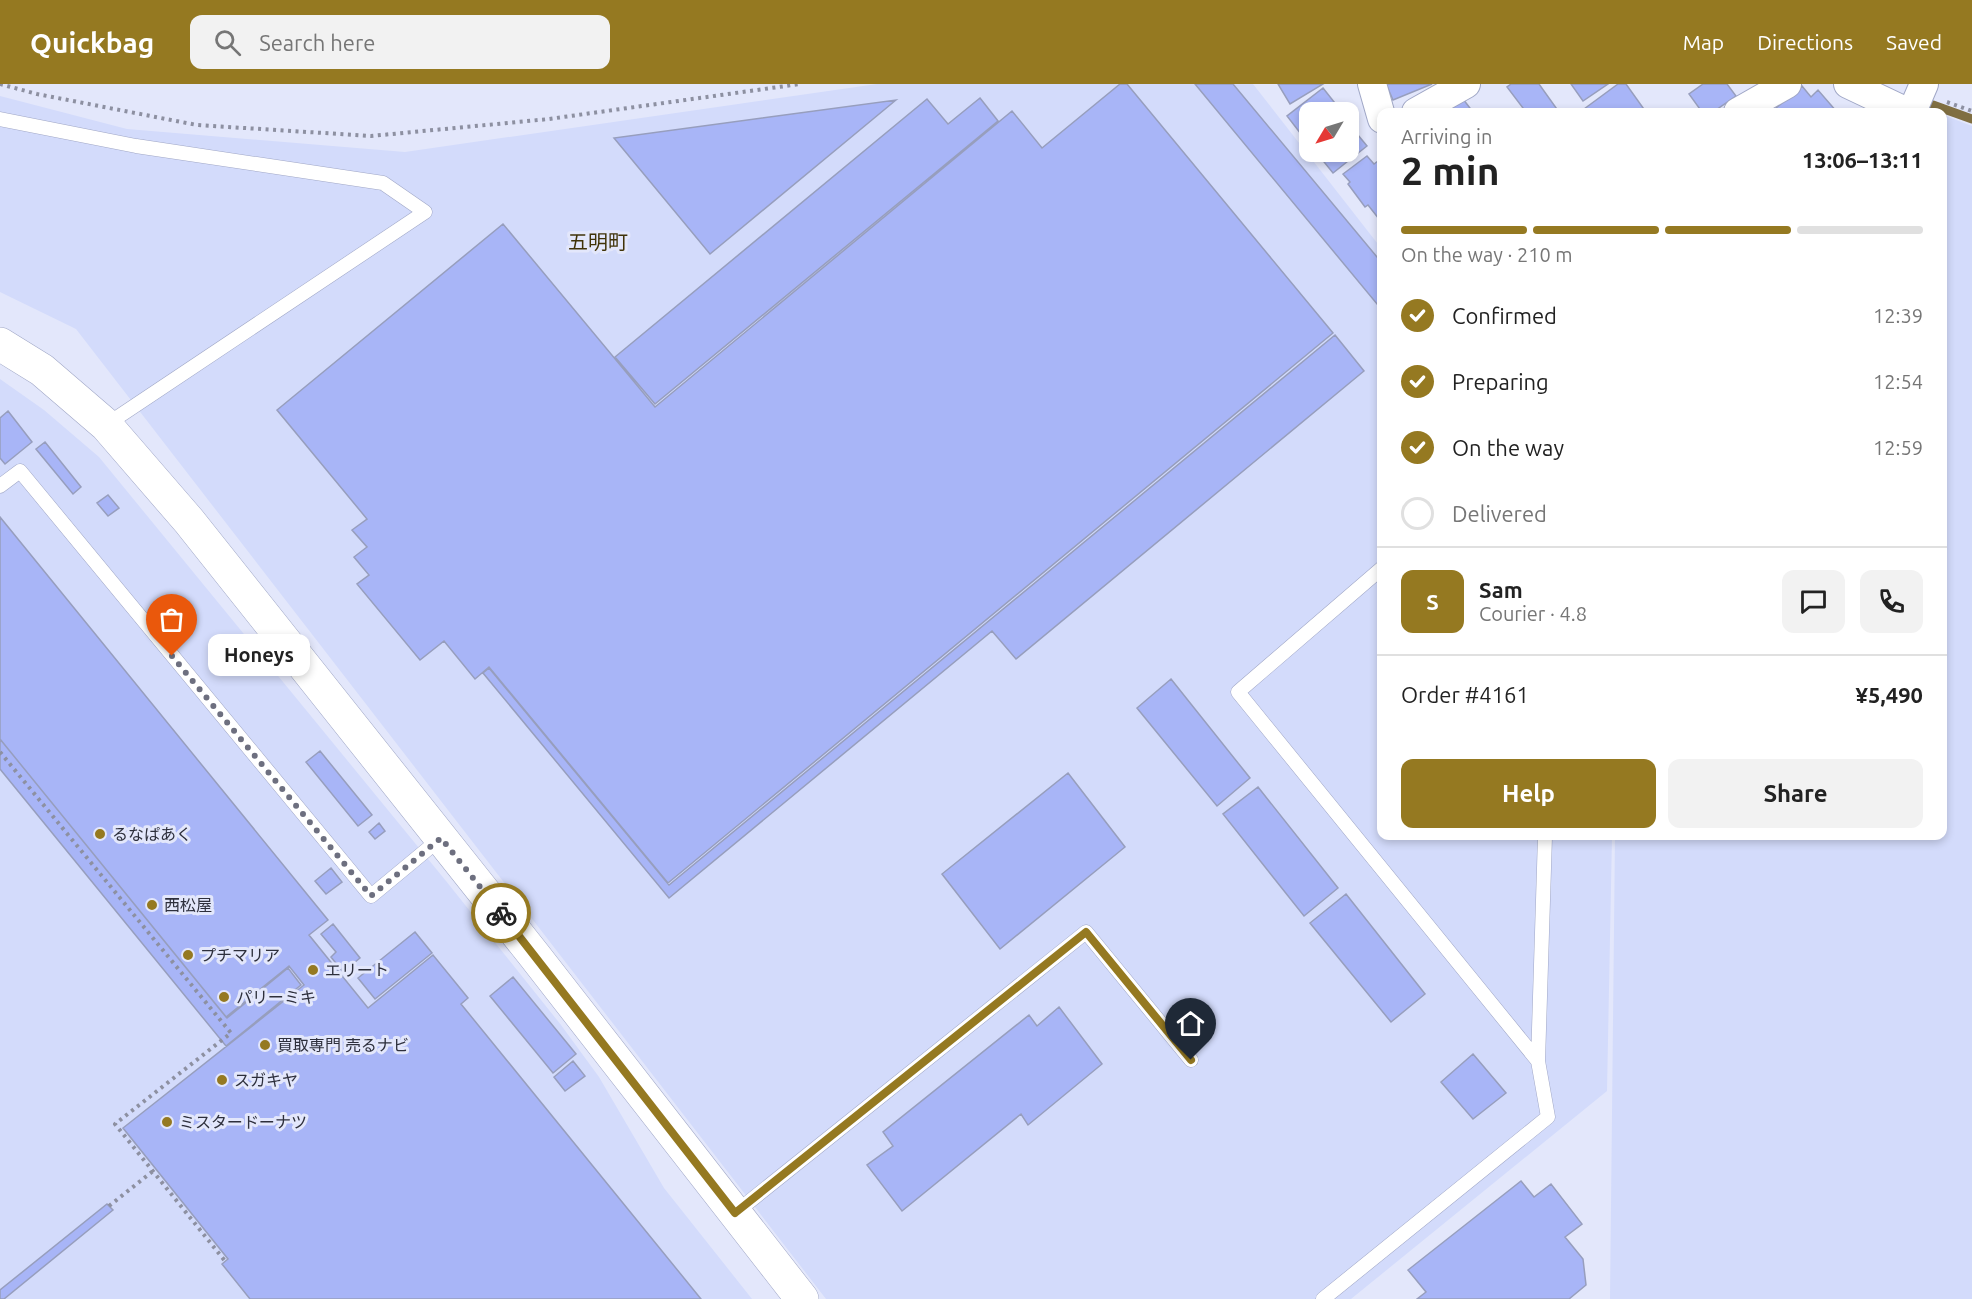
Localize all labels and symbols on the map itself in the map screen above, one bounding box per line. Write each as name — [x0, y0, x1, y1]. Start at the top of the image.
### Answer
north arrow — [1299, 102, 1359, 162]
district label: 五明町 — [568, 230, 628, 253]
pin — [146, 594, 197, 656]
callout: Honeys — [208, 635, 310, 677]
place label: るなぱあく — [112, 825, 192, 843]
marker: るなぱあく — [93, 827, 107, 841]
courier — [471, 883, 531, 943]
place label: 西松屋 — [164, 896, 212, 914]
marker: 西松屋 — [145, 898, 159, 912]
place label: プチマリア — [200, 946, 280, 964]
marker: プチマリア — [181, 948, 195, 962]
place label: エリート — [325, 961, 389, 979]
marker: エリート — [306, 963, 320, 977]
place label: パリーミキ — [236, 988, 316, 1006]
marker: パリーミキ — [217, 990, 231, 1004]
pin — [1165, 998, 1216, 1060]
place label: 買取専門 売るナビ — [277, 1036, 409, 1054]
marker: 買取専門 売るナビ — [258, 1038, 272, 1052]
place label: スガキヤ — [234, 1071, 298, 1089]
marker: スガキヤ — [215, 1073, 229, 1087]
place label: ミスタードーナツ — [179, 1113, 307, 1131]
marker: ミスタードーナツ — [160, 1115, 174, 1129]

